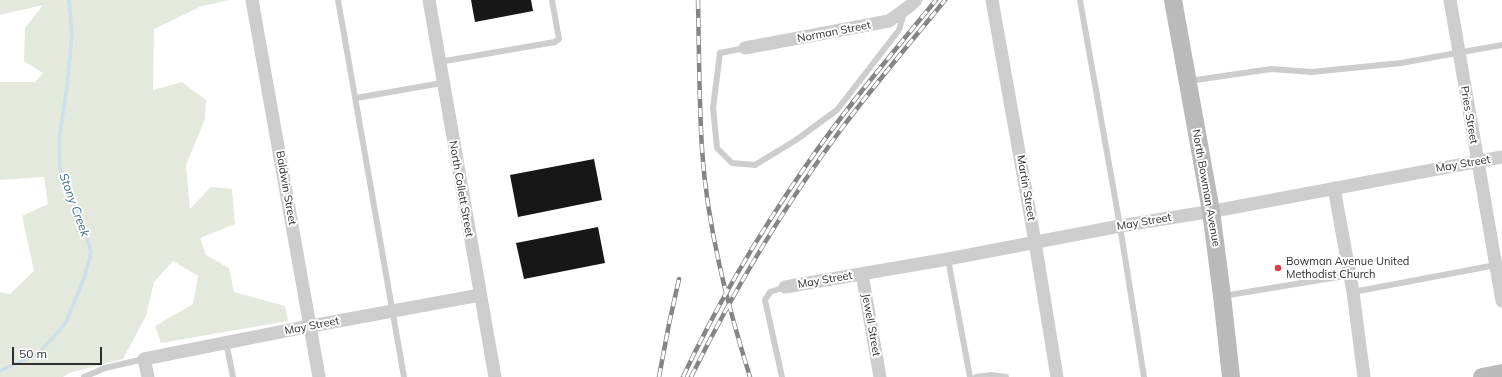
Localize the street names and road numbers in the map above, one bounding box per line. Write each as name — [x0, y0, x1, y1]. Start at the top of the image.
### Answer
street label: Norman Street — [796, 18, 872, 46]
street label: Pries Street — [1457, 85, 1481, 145]
street label: North Bowman Avenue — [1189, 128, 1223, 248]
street label: North Collett Street — [446, 140, 476, 238]
street label: Baldwin Street — [273, 150, 299, 226]
street label: May Street — [1435, 153, 1491, 175]
street label: Martin Street — [1014, 154, 1038, 222]
street label: May Street — [1116, 211, 1172, 233]
street label: May Street — [797, 269, 853, 291]
street label: Jewell Street — [859, 293, 883, 357]
street label: May Street — [284, 314, 340, 338]

